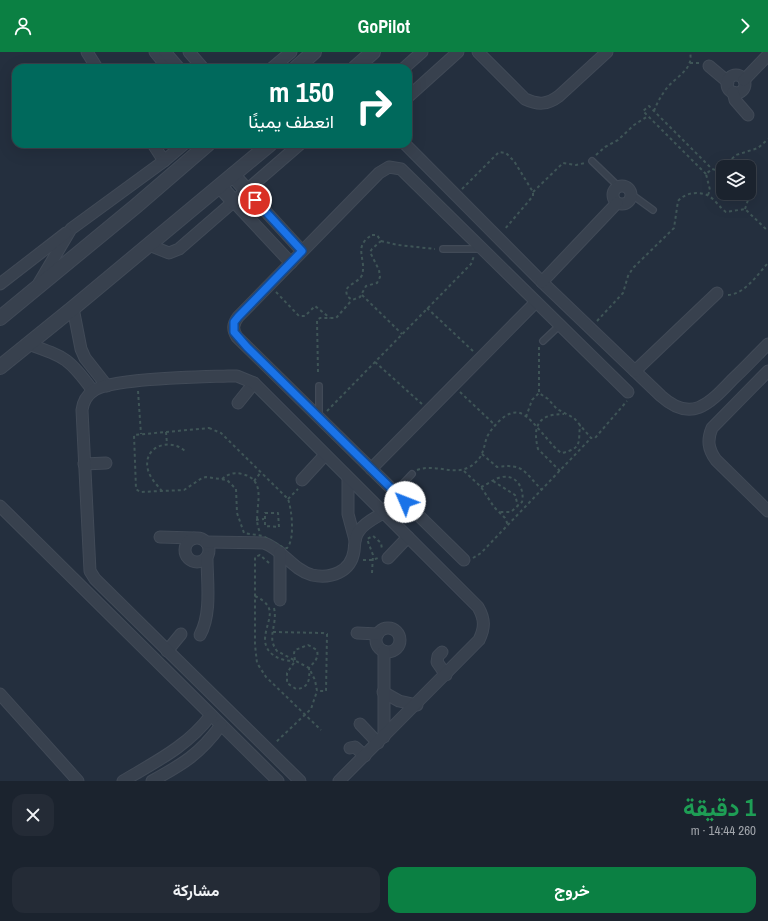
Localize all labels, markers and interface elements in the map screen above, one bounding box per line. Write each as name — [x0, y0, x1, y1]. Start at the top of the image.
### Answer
text: GoPilot — [358, 14, 410, 39]
icon: person — [12, 15, 34, 37]
icon: forward — [734, 15, 756, 37]
text: 150 m — [269, 73, 334, 111]
icon: right — [348, 80, 400, 132]
text: انعطف يمينًا — [248, 109, 334, 134]
map controls — [716, 160, 756, 200]
button: layers — [716, 160, 756, 200]
pin — [238, 183, 272, 217]
icon: arrive — [244, 189, 266, 211]
position arrow — [384, 481, 426, 523]
text: 1 دقيقة — [683, 791, 756, 823]
button: close — [12, 794, 54, 836]
text: 260 m · 14:44 — [691, 822, 756, 839]
button: مشاركة — [12, 867, 380, 913]
button: خروج — [388, 867, 756, 913]

